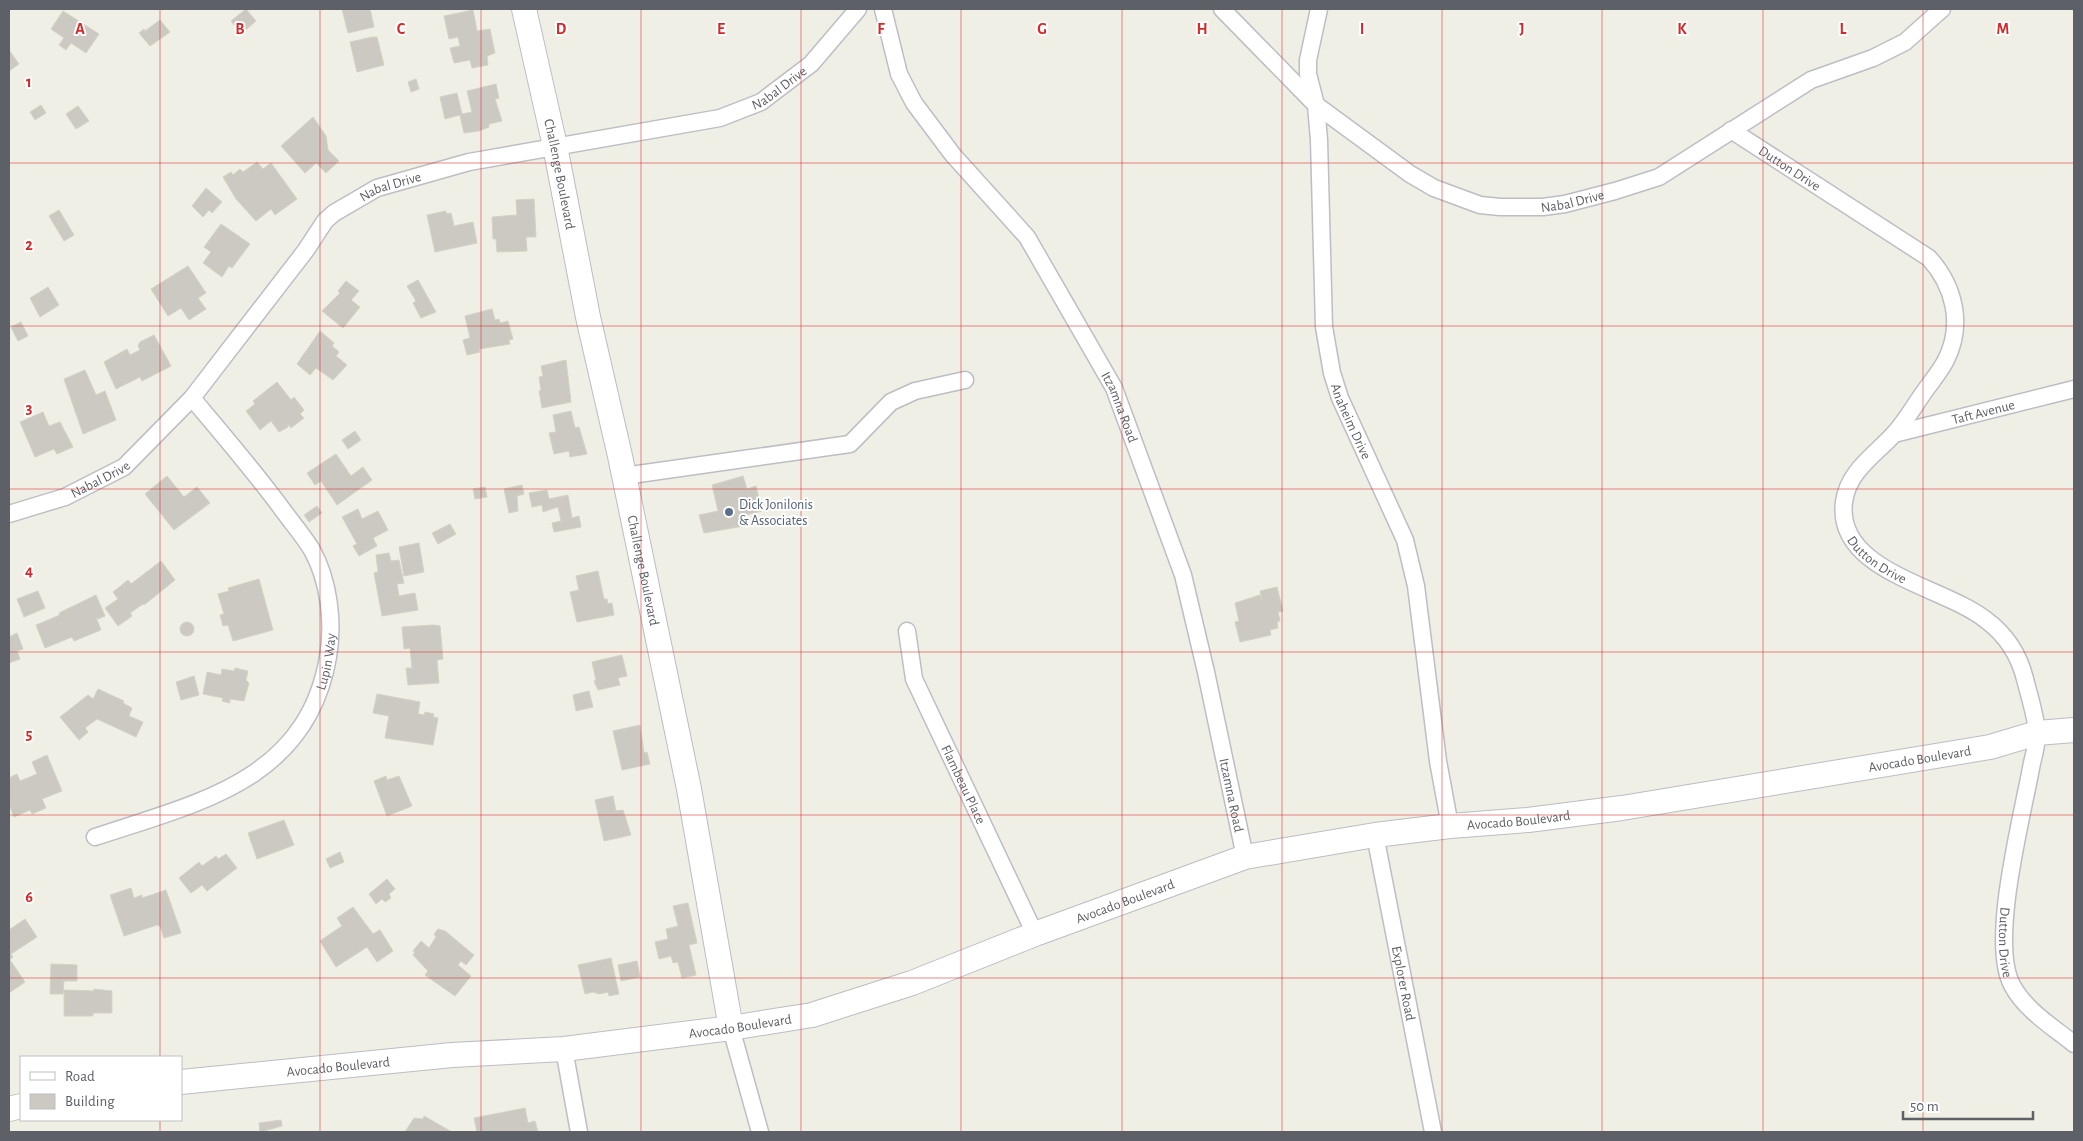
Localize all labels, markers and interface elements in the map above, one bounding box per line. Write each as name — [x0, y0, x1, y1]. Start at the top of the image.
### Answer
text: A — [75, 21, 85, 37]
text: B — [235, 21, 245, 37]
text: C — [397, 21, 406, 37]
text: D — [556, 21, 567, 37]
text: E — [717, 21, 725, 37]
text: F — [877, 21, 885, 37]
text: G — [1037, 21, 1047, 37]
text: H — [1196, 21, 1208, 37]
text: I — [1360, 21, 1364, 37]
text: J — [1519, 21, 1525, 37]
text: K — [1677, 21, 1687, 37]
text: L — [1840, 21, 1847, 37]
text: M — [1997, 21, 2009, 37]
street label: Nabal Drive — [750, 64, 810, 113]
text: 1 — [26, 74, 32, 90]
street label: Challenge Boulevard — [541, 118, 577, 231]
street label: Dutton Drive — [1756, 144, 1823, 194]
street label: Nabal Drive — [358, 170, 423, 204]
street label: Nabal Drive — [1540, 188, 1606, 215]
text: 2 — [25, 237, 33, 253]
street label: Itzamna Road — [1098, 369, 1139, 445]
street label: Anaheim Drive — [1328, 382, 1373, 462]
street label: Taft Avenue — [1951, 398, 2016, 427]
text: 3 — [26, 400, 33, 416]
street label: Nabal Drive — [69, 459, 134, 501]
place label: Dick Jonilonis & Associates — [739, 498, 813, 528]
marker: Dick Jonilonis & Associates — [723, 506, 735, 518]
street label: Challenge Boulevard — [624, 514, 661, 627]
street label: Dutton Drive — [1844, 534, 1908, 587]
text: 4 — [25, 563, 33, 579]
street label: Lupin Way — [314, 633, 338, 692]
text: 5 — [26, 726, 33, 742]
street label: Flambeau Place — [938, 743, 988, 826]
street label: Avocado Boulevard — [1867, 744, 1972, 775]
street label: Itzamna Road — [1216, 757, 1246, 833]
street label: Avocado Boulevard — [1466, 809, 1571, 833]
street label: Avocado Boulevard — [1074, 878, 1176, 926]
text: 6 — [25, 889, 33, 905]
street label: Dutton Drive — [1996, 906, 2014, 979]
street label: Explorer Road — [1389, 945, 1417, 1022]
street label: Avocado Boulevard — [688, 1012, 793, 1041]
street label: Avocado Boulevard — [286, 1055, 391, 1079]
legend — [20, 1056, 182, 1121]
text: Road — [65, 1069, 95, 1084]
scale bar — [1903, 1088, 2033, 1120]
text: Building — [65, 1094, 115, 1109]
text: 50 m — [1910, 1099, 1939, 1114]

